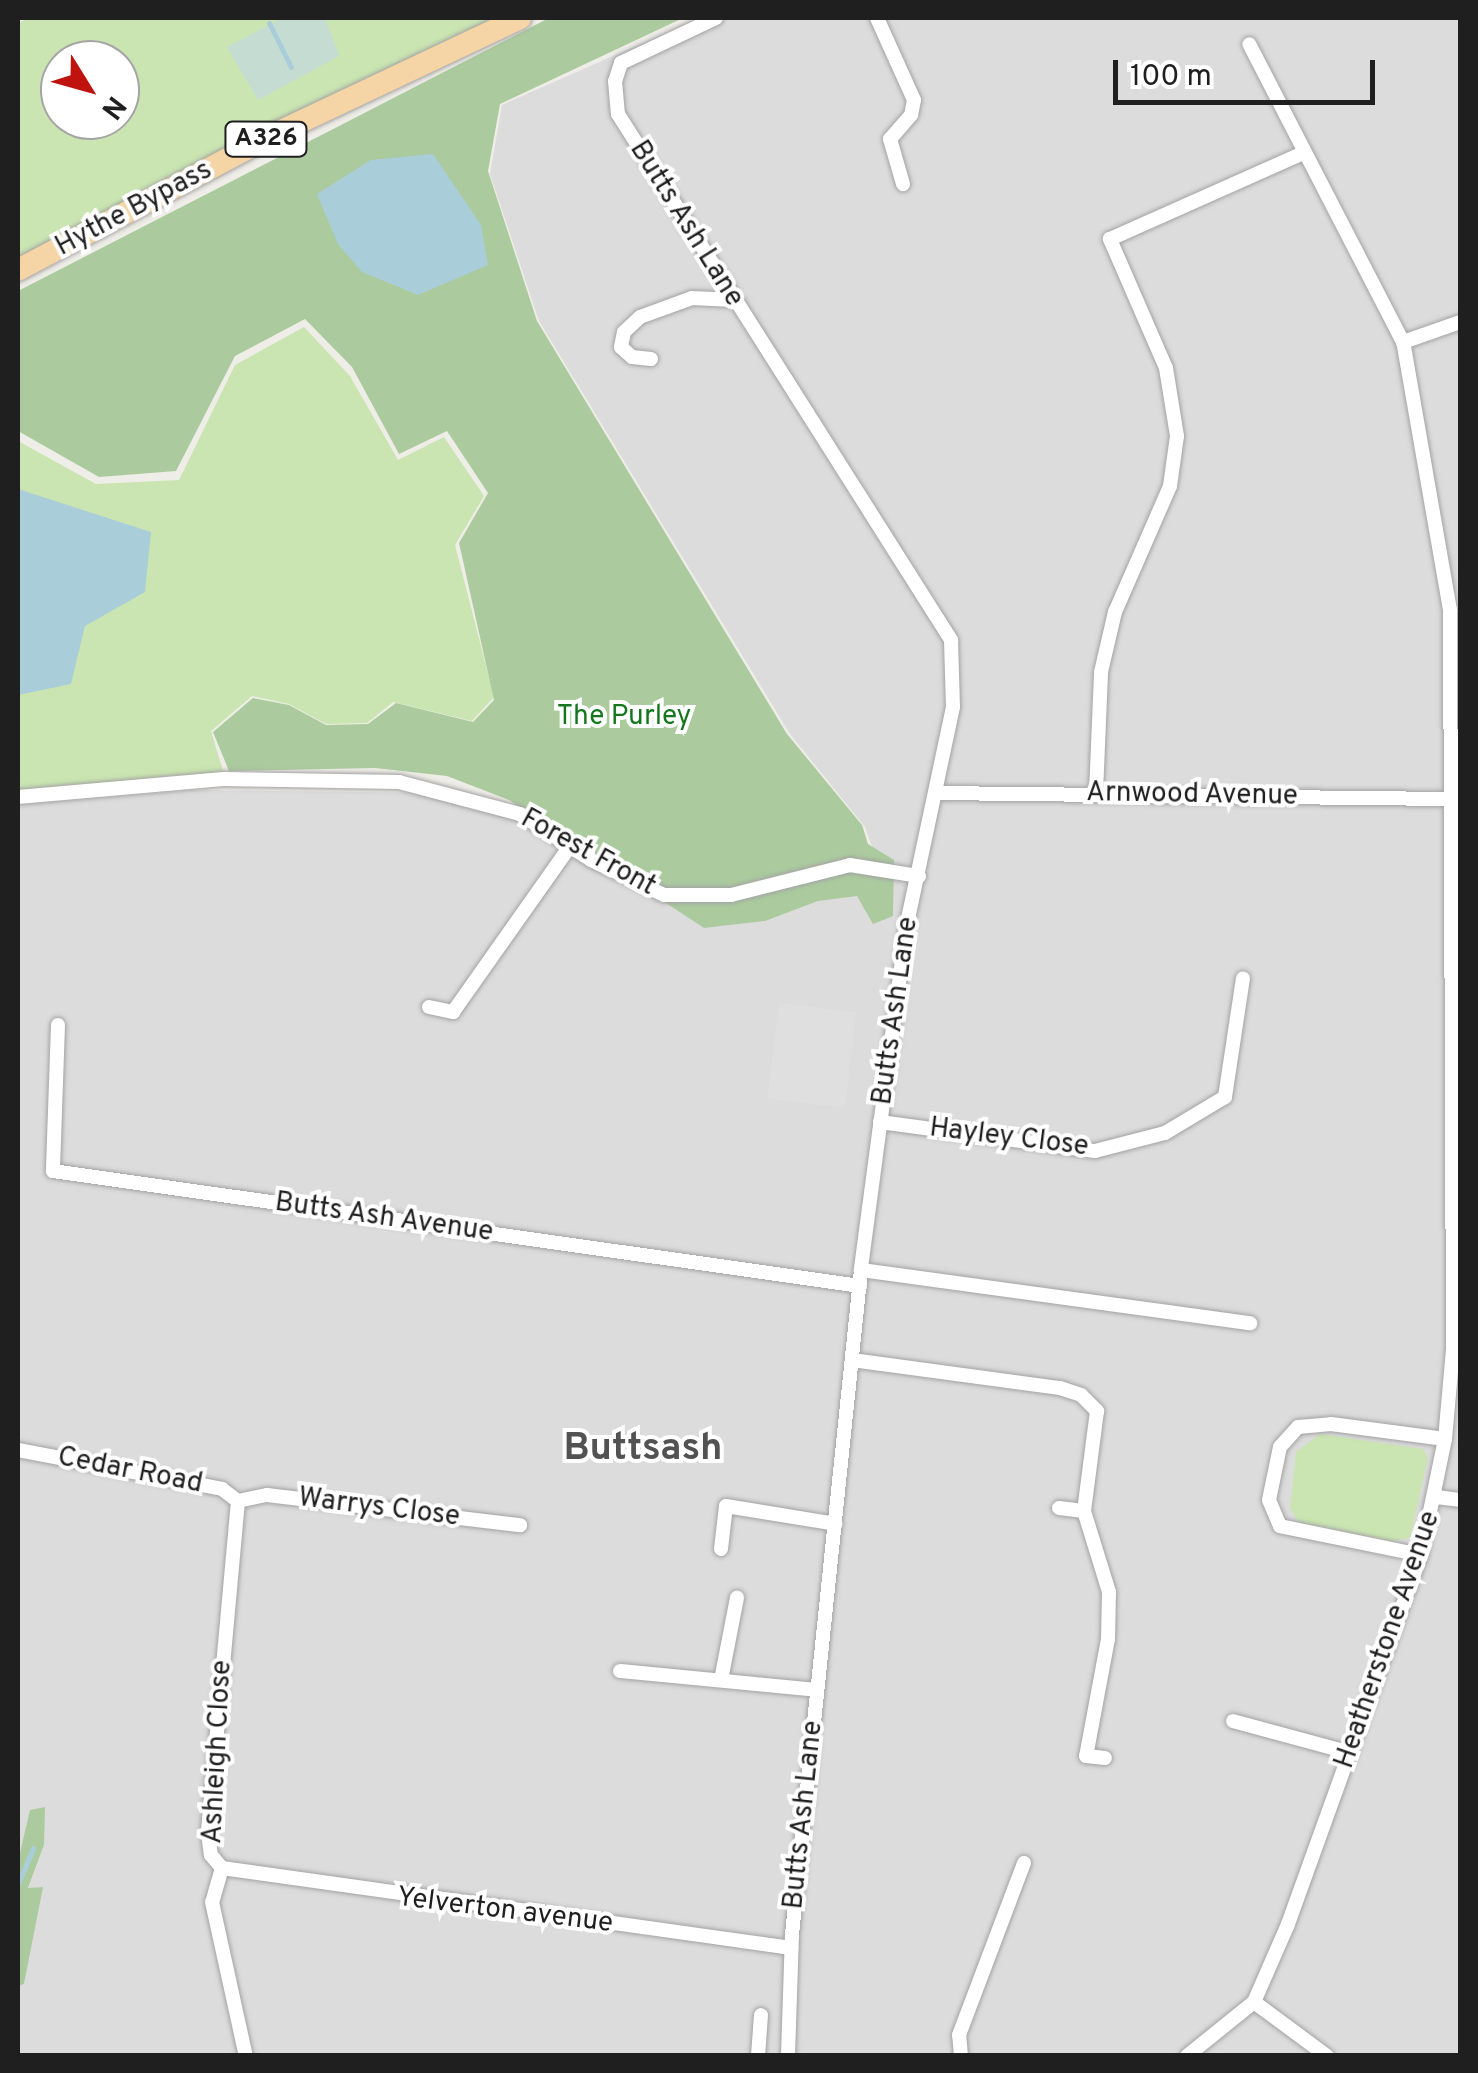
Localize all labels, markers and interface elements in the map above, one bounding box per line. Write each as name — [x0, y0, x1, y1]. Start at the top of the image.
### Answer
north arrow — [40, 40, 140, 140]
scale bar — [1118, 40, 1380, 102]
text: 100 m — [1130, 59, 1212, 96]
text: N — [92, 88, 133, 126]
road number: A326 — [224, 119, 308, 159]
street label: Butts Ash Lane — [621, 134, 751, 314]
street label: Hythe Bypass — [50, 154, 218, 264]
park label: The Purley — [557, 700, 691, 734]
street label: Arnwood Avenue — [1085, 776, 1299, 814]
street label: Forest Front — [515, 802, 661, 904]
street label: Butts Ash Lane — [866, 914, 926, 1108]
street label: Hayley Close — [927, 1112, 1091, 1164]
street label: Butts Ash Avenue — [272, 1186, 496, 1250]
district label: Buttsash — [563, 1427, 723, 1473]
street label: Cedar Road — [55, 1440, 205, 1502]
street label: Warrys Close — [296, 1481, 462, 1535]
street label: Heatherstone Avenue — [1328, 1506, 1448, 1774]
street label: Ashleigh Close — [196, 1659, 240, 1845]
street label: Butts Ash Lane — [777, 1718, 831, 1912]
street label: Yelverton avenue — [395, 1881, 615, 1941]

